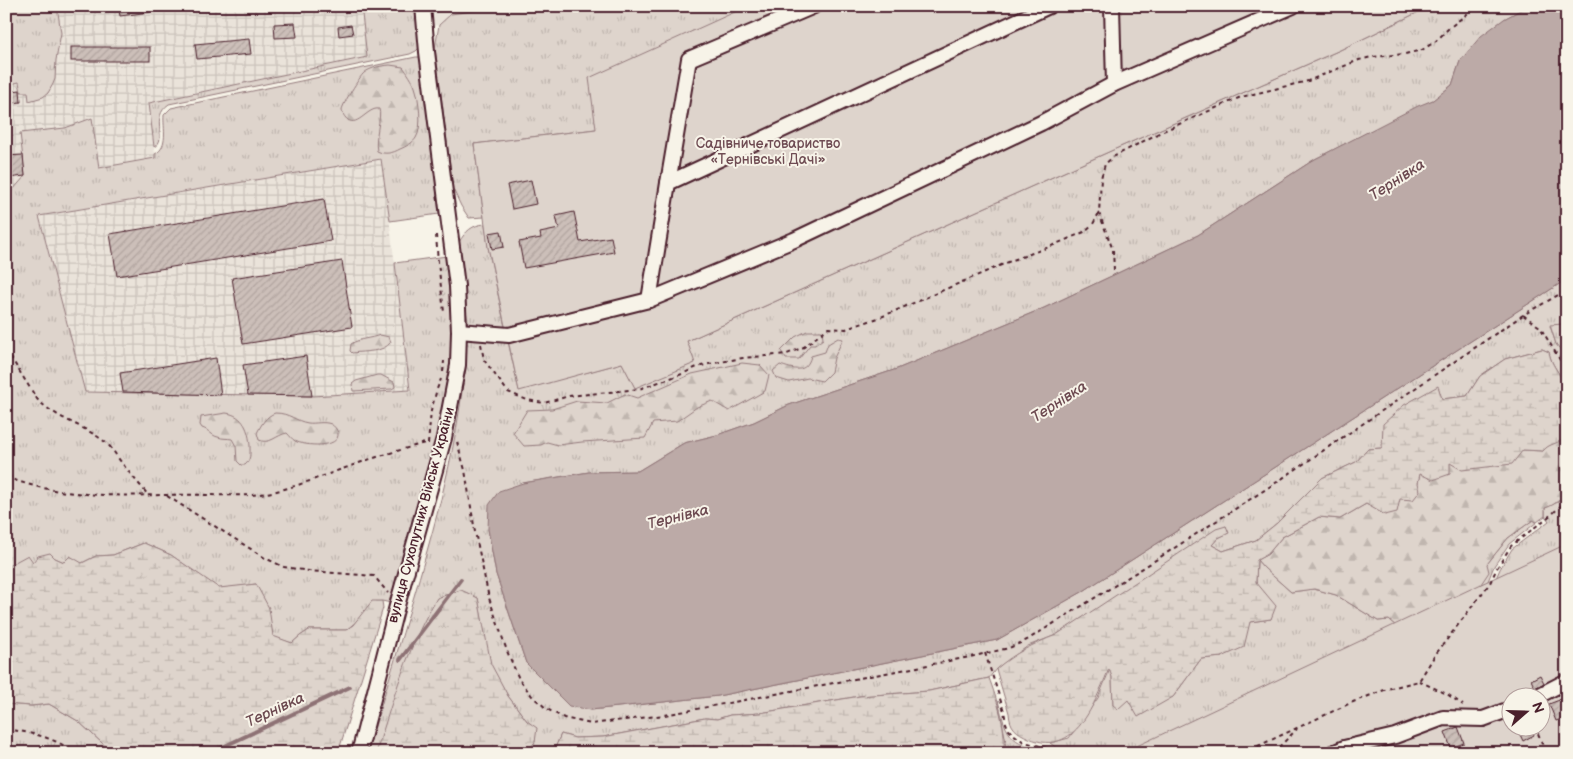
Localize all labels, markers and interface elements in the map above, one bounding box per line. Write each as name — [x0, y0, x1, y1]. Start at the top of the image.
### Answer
park label: Садівниче товариство «Тернівські Дачі» — [696, 135, 840, 168]
water label: Тернівка — [1366, 155, 1428, 205]
water label: Тернівка — [1028, 377, 1090, 427]
street label: вулиця Сухопутних Військ України — [384, 405, 458, 625]
water label: Тернівка — [645, 500, 711, 534]
north arrow — [1500, 686, 1550, 736]
water label: Тернівка — [243, 688, 307, 732]
text: N — [1528, 700, 1548, 716]

